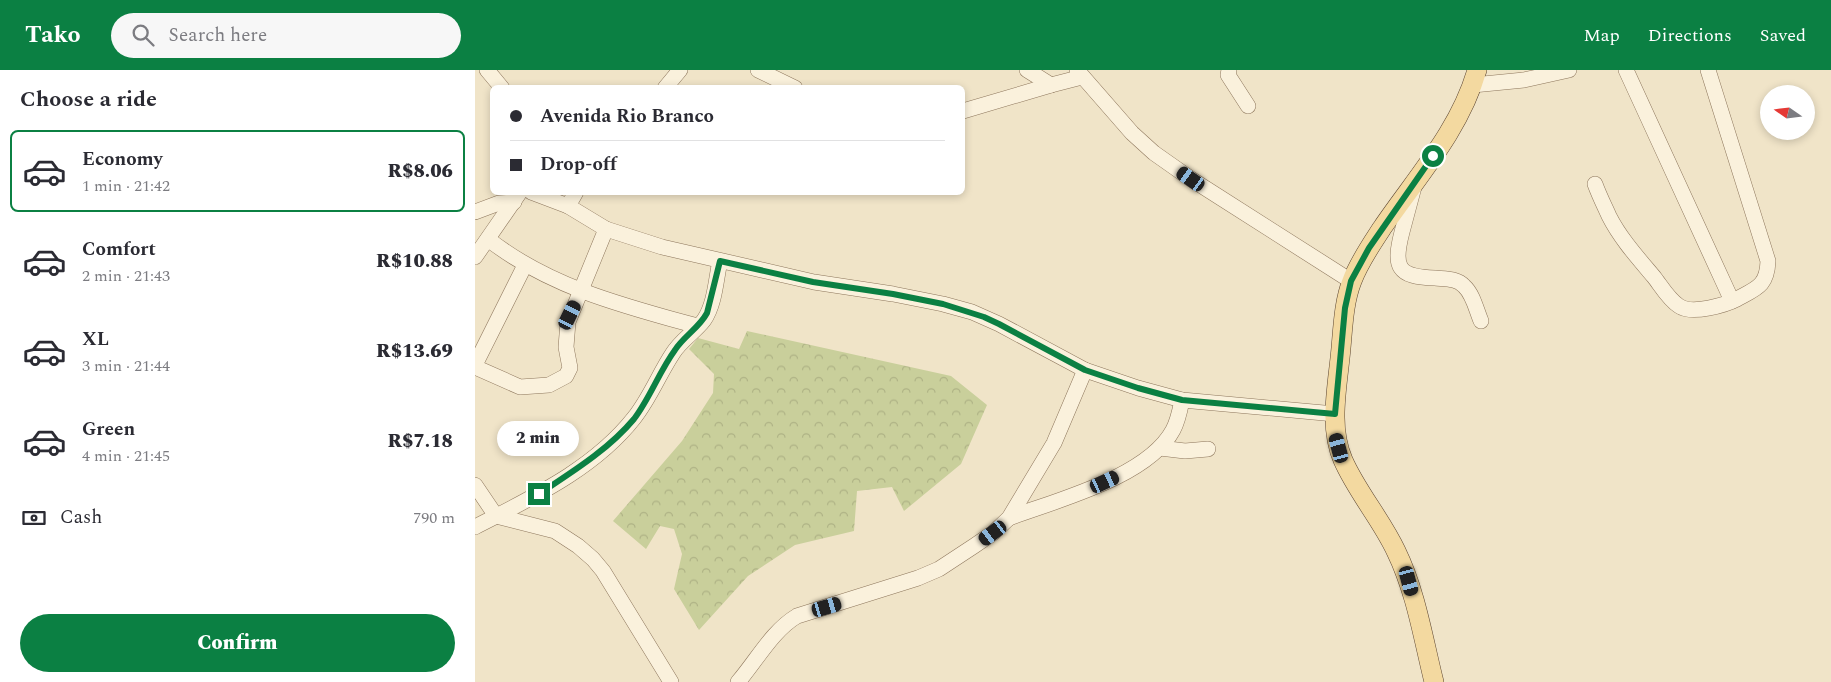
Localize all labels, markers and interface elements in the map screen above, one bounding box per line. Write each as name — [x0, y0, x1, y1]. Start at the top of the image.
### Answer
search box — [111, 13, 461, 58]
text: Tako — [25, 17, 81, 53]
icon: search — [129, 21, 157, 49]
text: Search here — [169, 21, 267, 50]
text: Map — [1584, 22, 1620, 49]
text: Directions — [1648, 22, 1732, 49]
text: Saved — [1760, 22, 1806, 49]
text: Choose a ride — [20, 83, 157, 116]
north arrow — [1760, 85, 1815, 140]
map controls — [1760, 85, 1815, 140]
text: Avenida Rio Branco — [540, 102, 714, 131]
text: Economy — [82, 145, 163, 174]
route start — [1422, 145, 1444, 167]
icon: car — [22, 149, 67, 194]
text: Drop-off — [540, 150, 617, 179]
text: R$8.06 — [387, 157, 453, 186]
car — [1174, 164, 1207, 194]
text: 1 min · 21:42 — [82, 174, 170, 198]
text: Comfort — [82, 235, 156, 264]
icon: car — [22, 239, 67, 284]
text: R$10.88 — [376, 247, 453, 276]
text: 2 min · 21:43 — [82, 264, 170, 288]
car — [556, 298, 583, 332]
text: XL — [82, 325, 109, 354]
icon: car — [22, 329, 67, 374]
text: R$13.69 — [376, 337, 453, 366]
text: 3 min · 21:44 — [82, 354, 170, 378]
text: Green — [82, 415, 135, 444]
icon: car — [22, 419, 67, 464]
callout: 2 min — [498, 422, 580, 456]
text: 2 min — [516, 426, 560, 450]
text: R$7.18 — [387, 427, 453, 456]
car — [1327, 432, 1350, 464]
text: 4 min · 21:45 — [82, 444, 170, 468]
car — [1088, 469, 1121, 495]
route end — [528, 483, 550, 505]
text: Cash — [60, 503, 102, 532]
icon: cash — [20, 504, 48, 532]
text: 790 m — [413, 506, 455, 530]
car — [976, 518, 1009, 548]
car — [1397, 565, 1420, 597]
car — [810, 596, 843, 618]
button: Confirm — [20, 614, 455, 672]

